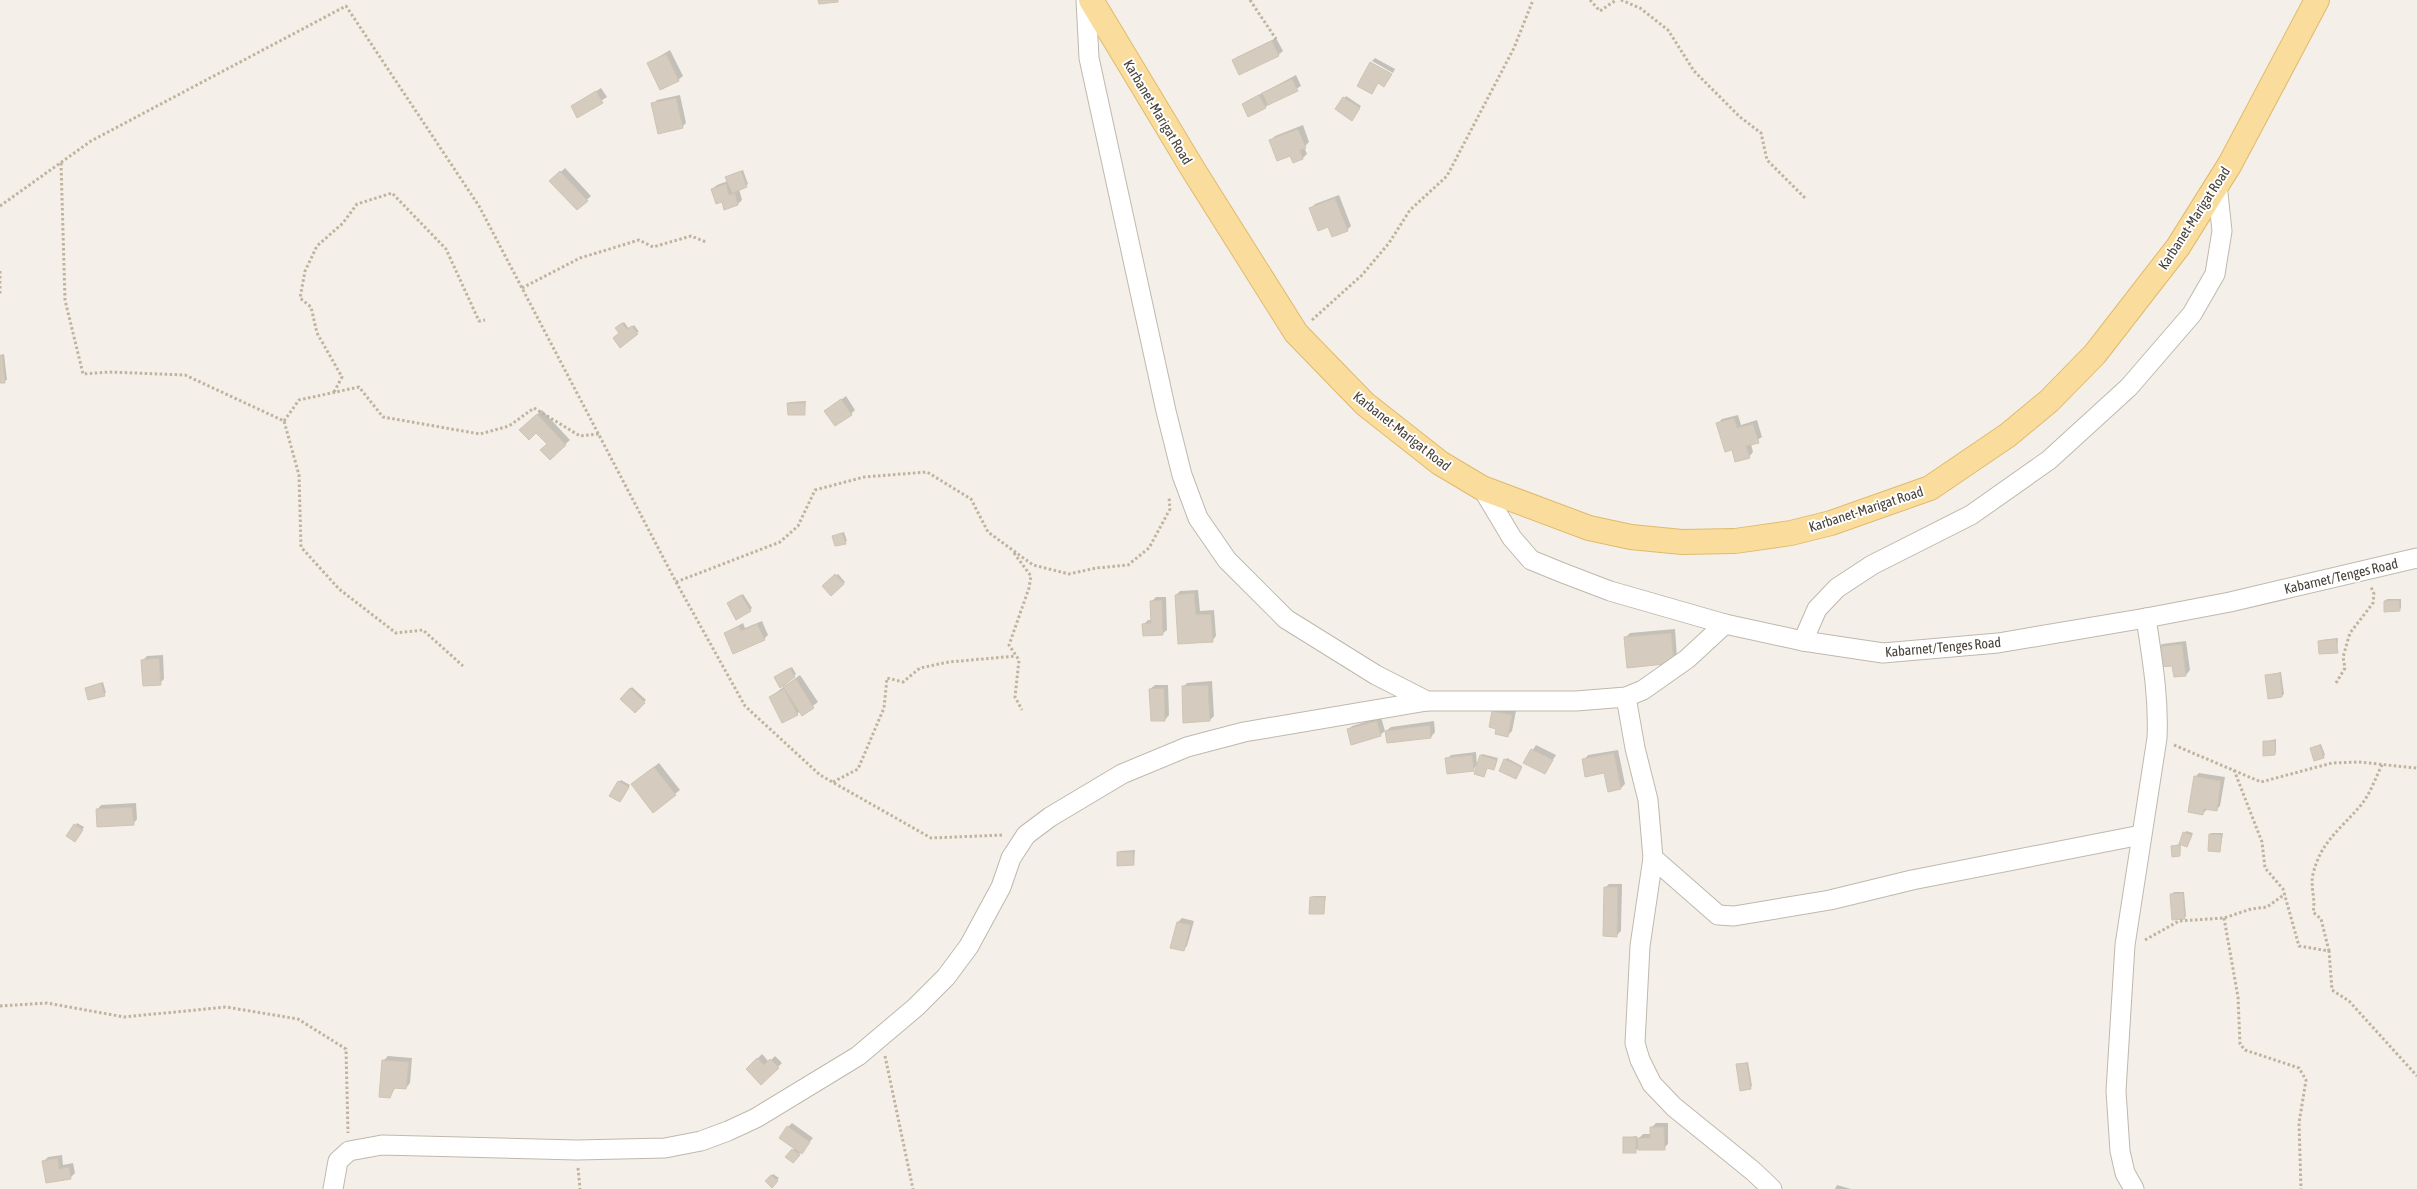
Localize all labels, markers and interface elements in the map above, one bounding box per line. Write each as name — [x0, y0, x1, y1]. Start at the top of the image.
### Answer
street label: Karbanet-Marigat Road — [1120, 57, 1196, 167]
street label: Karbanet-Marigat Road — [2155, 164, 2233, 272]
street label: Karbanet-Marigat Road — [1350, 388, 1454, 474]
street label: Karbanet-Marigat Road — [1807, 483, 1925, 535]
street label: Kabarnet/Tenges Road — [2282, 555, 2400, 597]
street label: Kabarnet/Tenges Road — [1884, 634, 2002, 660]

